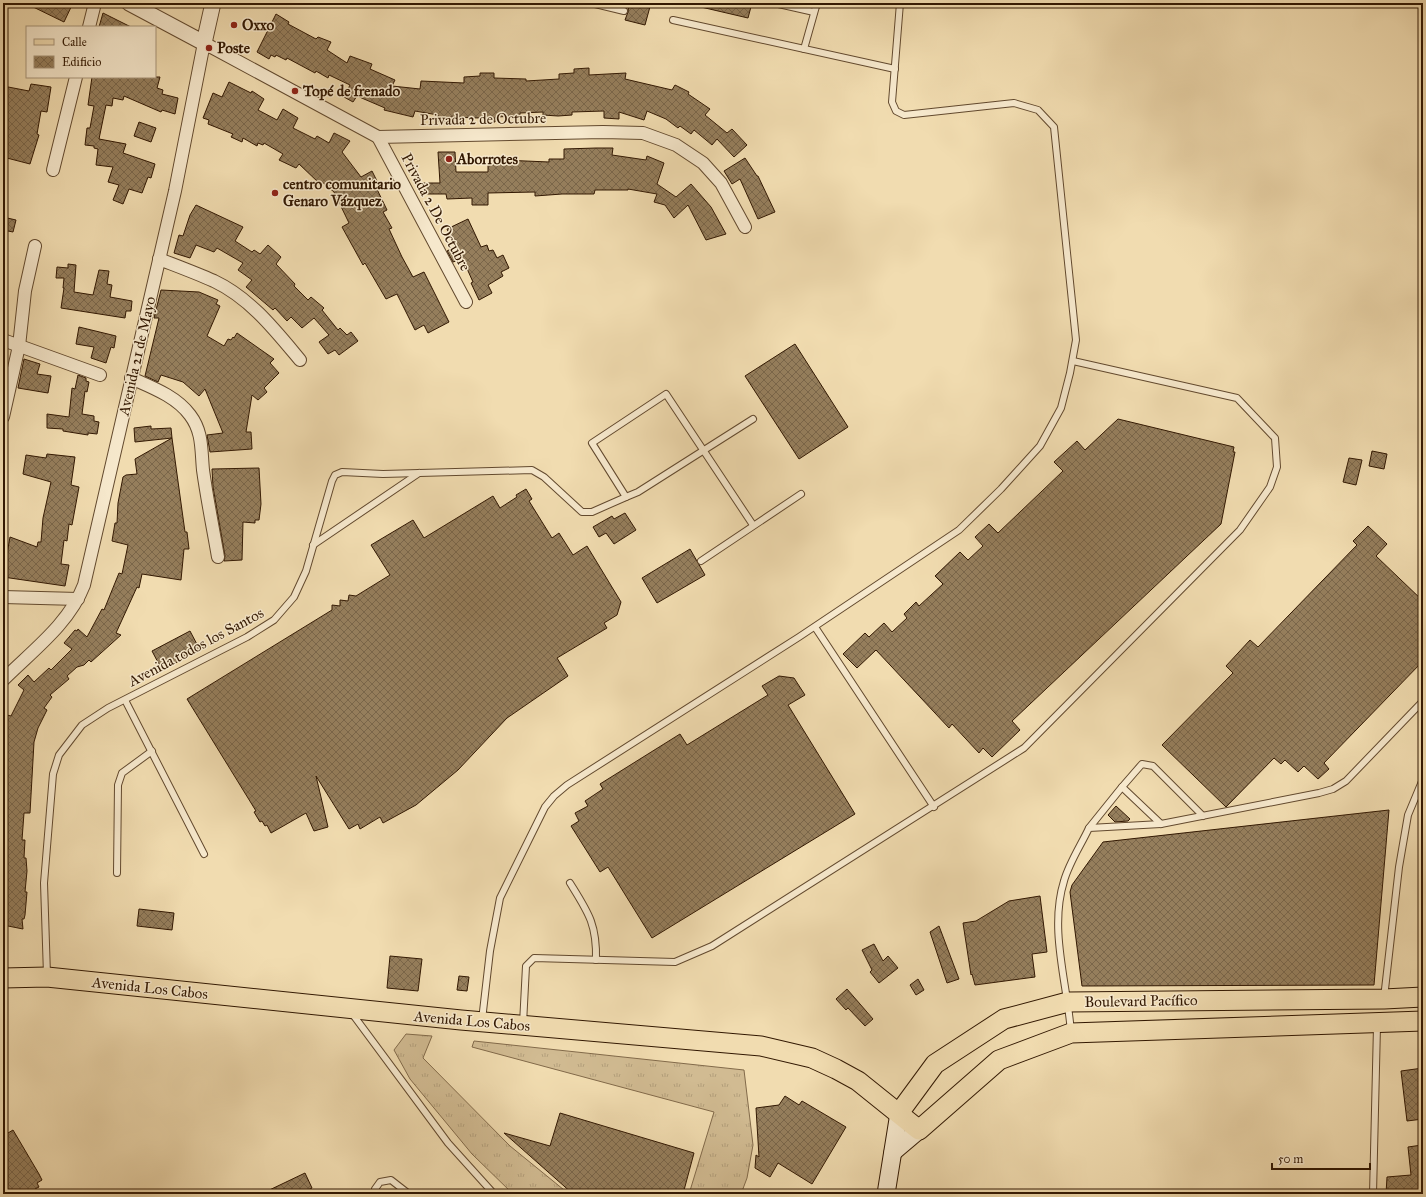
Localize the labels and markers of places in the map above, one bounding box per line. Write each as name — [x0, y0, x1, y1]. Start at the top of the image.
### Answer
place label: Oxxo — [242, 16, 275, 34]
marker: Oxxo — [229, 20, 239, 30]
place label: Poste — [217, 39, 251, 57]
marker: Poste — [204, 43, 214, 53]
place label: Topé de frenado — [302, 82, 401, 101]
marker: Topé de frenado — [290, 86, 300, 96]
place label: Aborrotes — [456, 150, 518, 168]
marker: Aborrotes — [444, 154, 454, 164]
place label: centro comunitario Genaro Vázquez — [283, 175, 401, 211]
marker: centro comunitario Genaro Vázquez — [270, 188, 280, 198]

